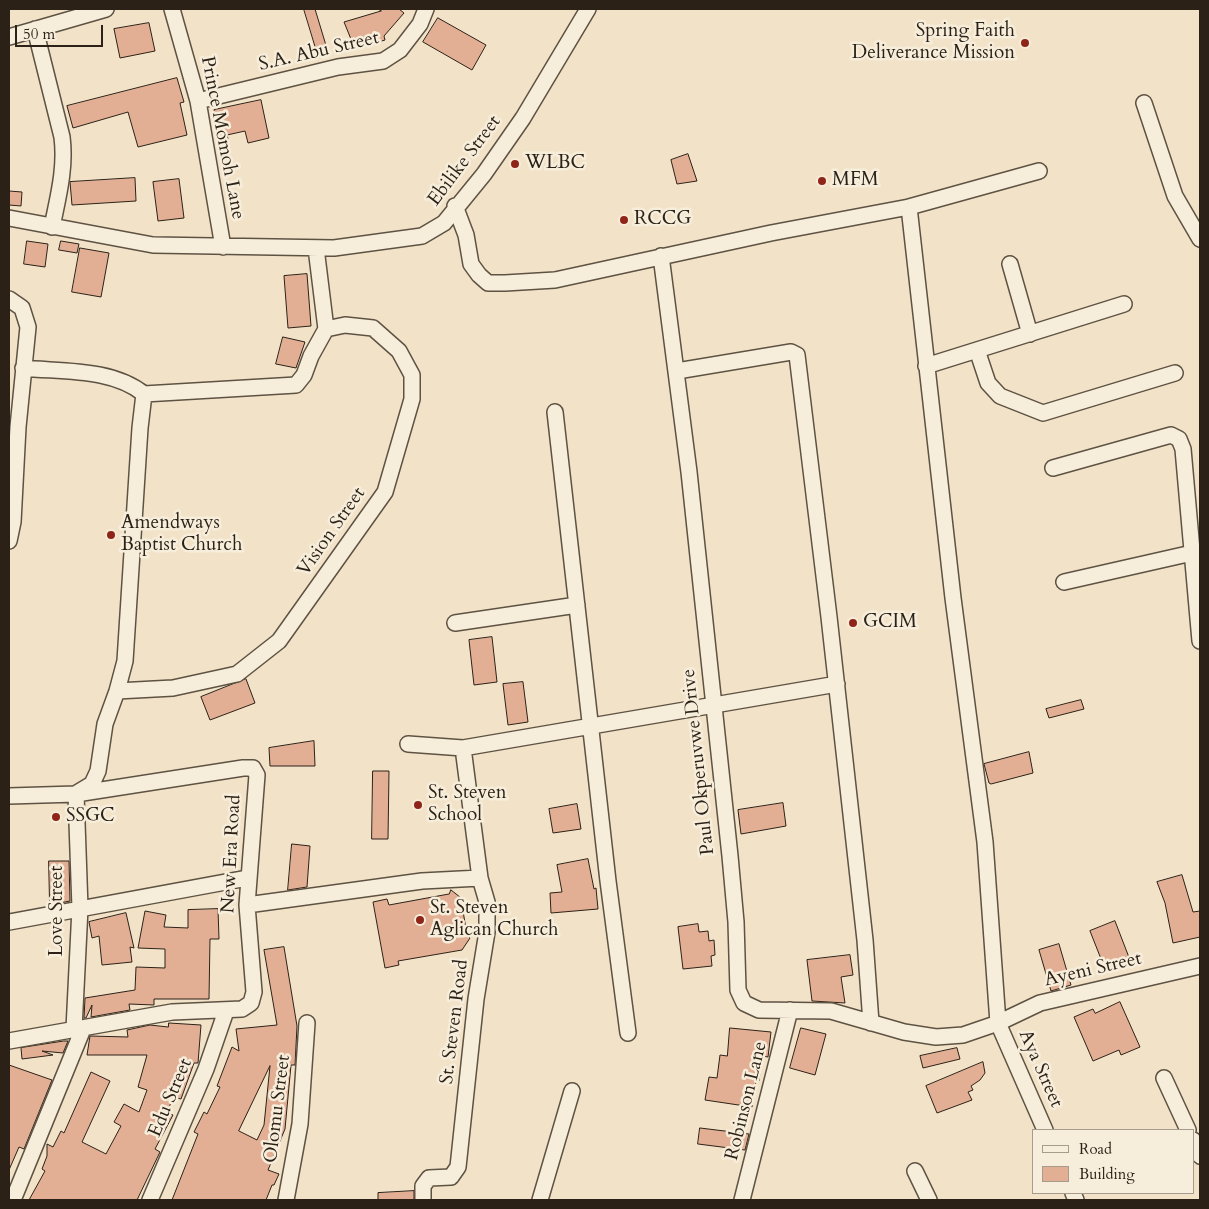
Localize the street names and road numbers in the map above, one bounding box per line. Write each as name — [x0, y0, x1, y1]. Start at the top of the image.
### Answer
street label: S.A. Abu Street — [257, 27, 381, 77]
street label: Prince Momoh Lane — [195, 54, 249, 222]
street label: Ebilike Street — [424, 111, 506, 211]
street label: Vision Street — [293, 483, 371, 581]
street label: Paul Okperuvwe Drive — [678, 668, 720, 856]
street label: New Era Road — [218, 794, 246, 914]
street label: Love Street — [47, 866, 69, 956]
street label: Ayeni Street — [1042, 948, 1144, 992]
street label: St. Steven Road — [436, 958, 474, 1086]
street label: Aya Street — [1013, 1027, 1067, 1111]
street label: Robinson Lane — [721, 1039, 773, 1163]
street label: Olomu Street — [260, 1054, 296, 1164]
street label: Edu Street — [144, 1055, 198, 1141]

